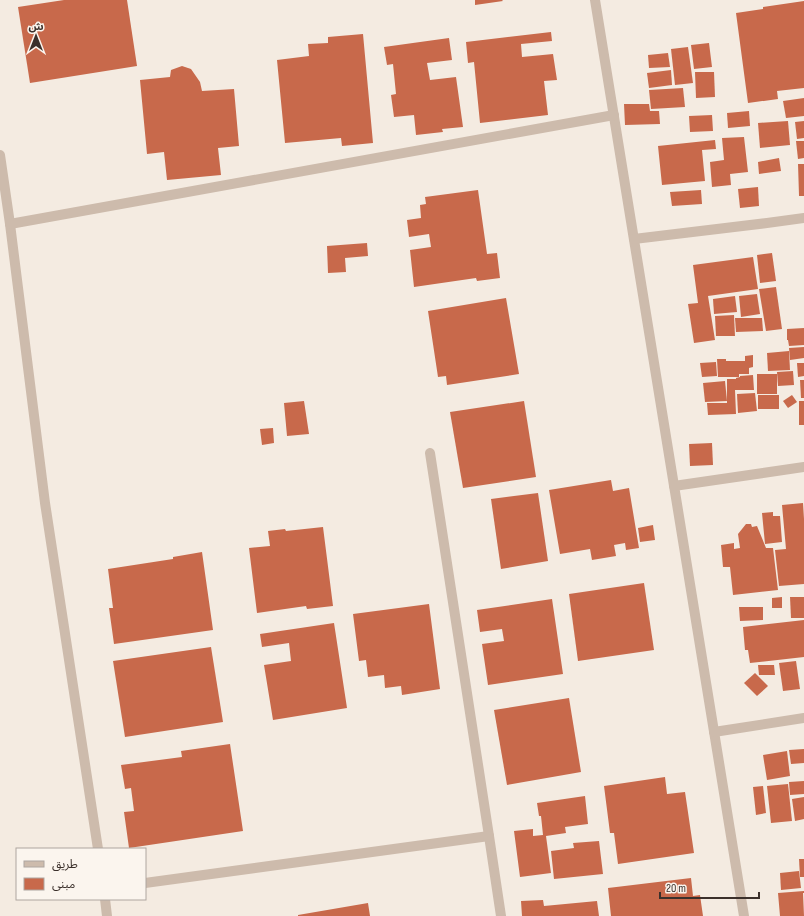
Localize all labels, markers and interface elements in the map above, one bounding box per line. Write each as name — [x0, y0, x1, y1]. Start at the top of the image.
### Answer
north arrow — [16, 16, 56, 56]
text: ش — [28, 20, 44, 33]
legend — [16, 848, 146, 900]
text: طريق — [52, 857, 78, 872]
scale bar — [660, 874, 759, 900]
text: مبنى — [52, 877, 75, 892]
text: 20 m — [666, 881, 686, 896]

